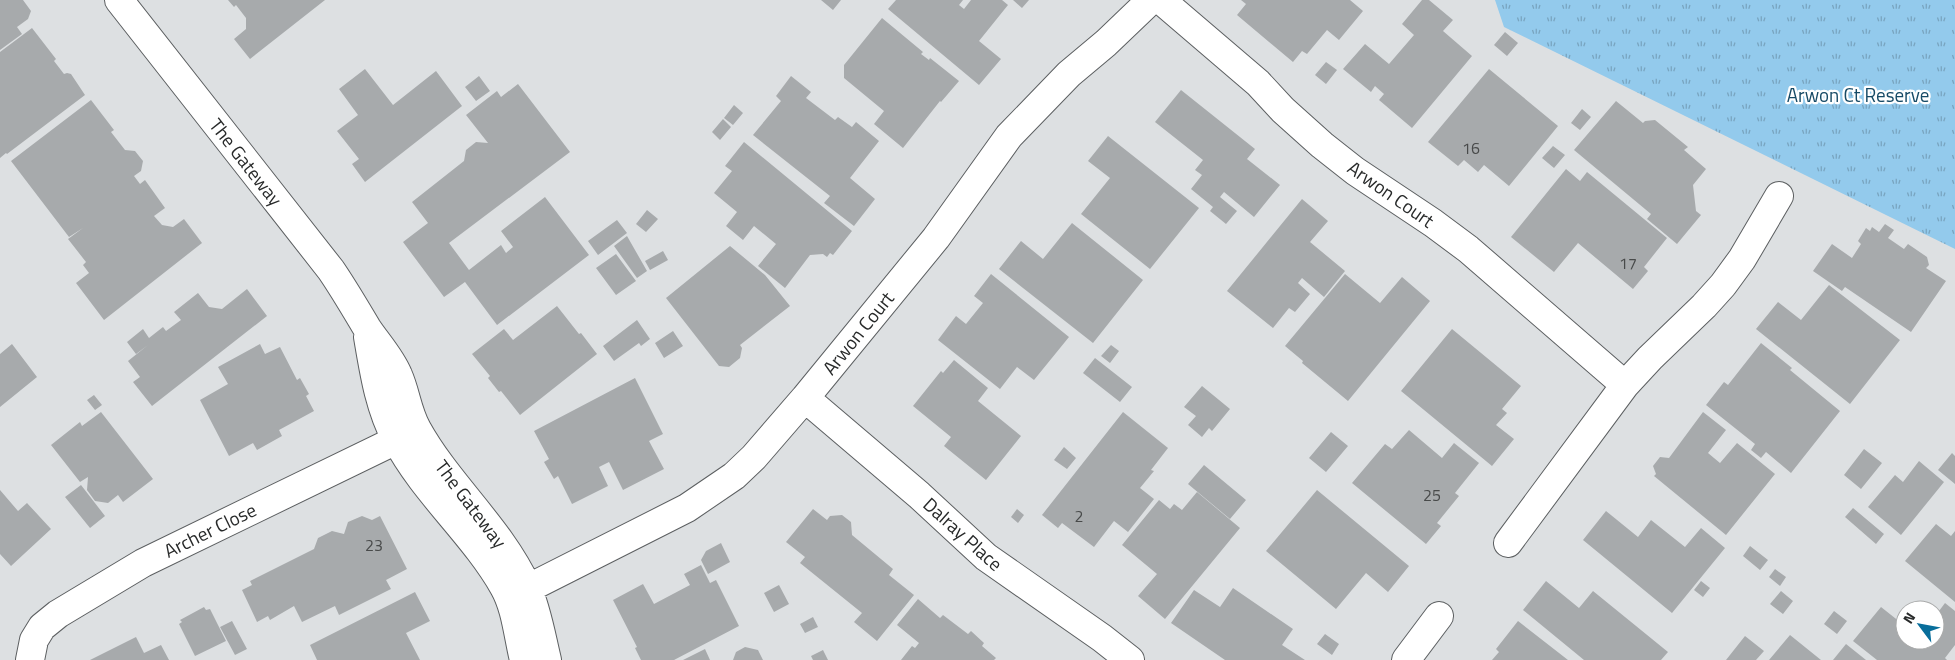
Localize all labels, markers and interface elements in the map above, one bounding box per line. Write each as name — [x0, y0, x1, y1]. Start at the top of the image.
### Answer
park label: Arwon Ct Reserve — [1787, 80, 1929, 109]
street label: The Gateway — [203, 112, 290, 212]
house number: 16 — [1462, 136, 1480, 160]
street label: Arwon Court — [1342, 153, 1441, 234]
house number: 17 — [1619, 251, 1637, 275]
street label: Arwon Court — [815, 284, 901, 381]
street label: The Gateway — [428, 453, 514, 554]
house number: 25 — [1423, 483, 1441, 507]
street label: Dalray Place — [917, 490, 1010, 577]
street label: Archer Close — [159, 495, 261, 564]
house number: 2 — [1075, 504, 1083, 528]
house number: 23 — [365, 533, 383, 557]
north arrow — [1895, 600, 1945, 650]
text: N — [1897, 608, 1920, 628]

